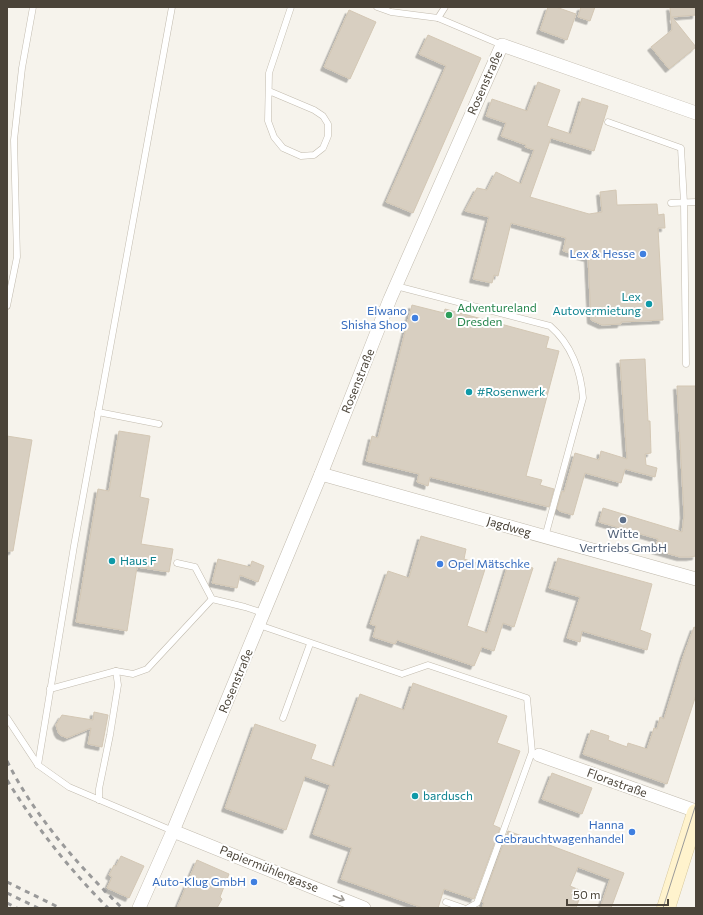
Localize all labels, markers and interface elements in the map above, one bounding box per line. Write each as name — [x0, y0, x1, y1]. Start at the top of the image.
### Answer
street label: Rosenstraße — [464, 49, 504, 117]
place label: Lex & Hesse — [569, 246, 635, 260]
marker: Lex & Hesse — [638, 249, 648, 259]
place label: Lex Autovermietung — [552, 289, 642, 317]
marker: Lex Autovermietung — [644, 299, 654, 309]
place label: Adventureland Dresden — [457, 300, 537, 328]
place label: Elwano Shisha Shop — [341, 303, 407, 331]
marker: Adventureland Dresden — [444, 310, 454, 320]
marker: Elwano Shisha Shop — [410, 313, 420, 323]
street label: Rosenstraße — [338, 346, 376, 415]
place label: #Rosenwerk — [477, 384, 546, 398]
marker: #Rosenwerk — [464, 387, 474, 397]
street label: Jagdweg — [485, 513, 533, 540]
marker: Witte Vertriebs GmbH — [618, 515, 628, 525]
place label: Witte Vertriebs GmbH — [579, 526, 667, 554]
place label: Haus F — [120, 553, 157, 567]
marker: Haus F — [107, 556, 117, 566]
place label: Opel Mätschke — [448, 556, 530, 570]
marker: Opel Mätschke — [435, 559, 445, 569]
street label: Rosenstraße — [215, 646, 255, 715]
street label: Florastraße — [585, 765, 649, 799]
place label: bardusch — [423, 788, 473, 802]
marker: bardusch — [410, 791, 420, 801]
place label: Hanna Gebrauchtwagenhandel — [495, 817, 624, 845]
marker: Hanna Gebrauchtwagenhandel — [627, 827, 637, 837]
street label: Papiermühlengasse — [218, 842, 321, 894]
place label: Auto-Klug GmbH — [152, 874, 246, 888]
marker: Auto-Klug GmbH — [249, 877, 259, 887]
scale bar — [567, 881, 668, 907]
text: 50 m — [573, 887, 601, 901]
one-way arrow — [333, 894, 345, 902]

